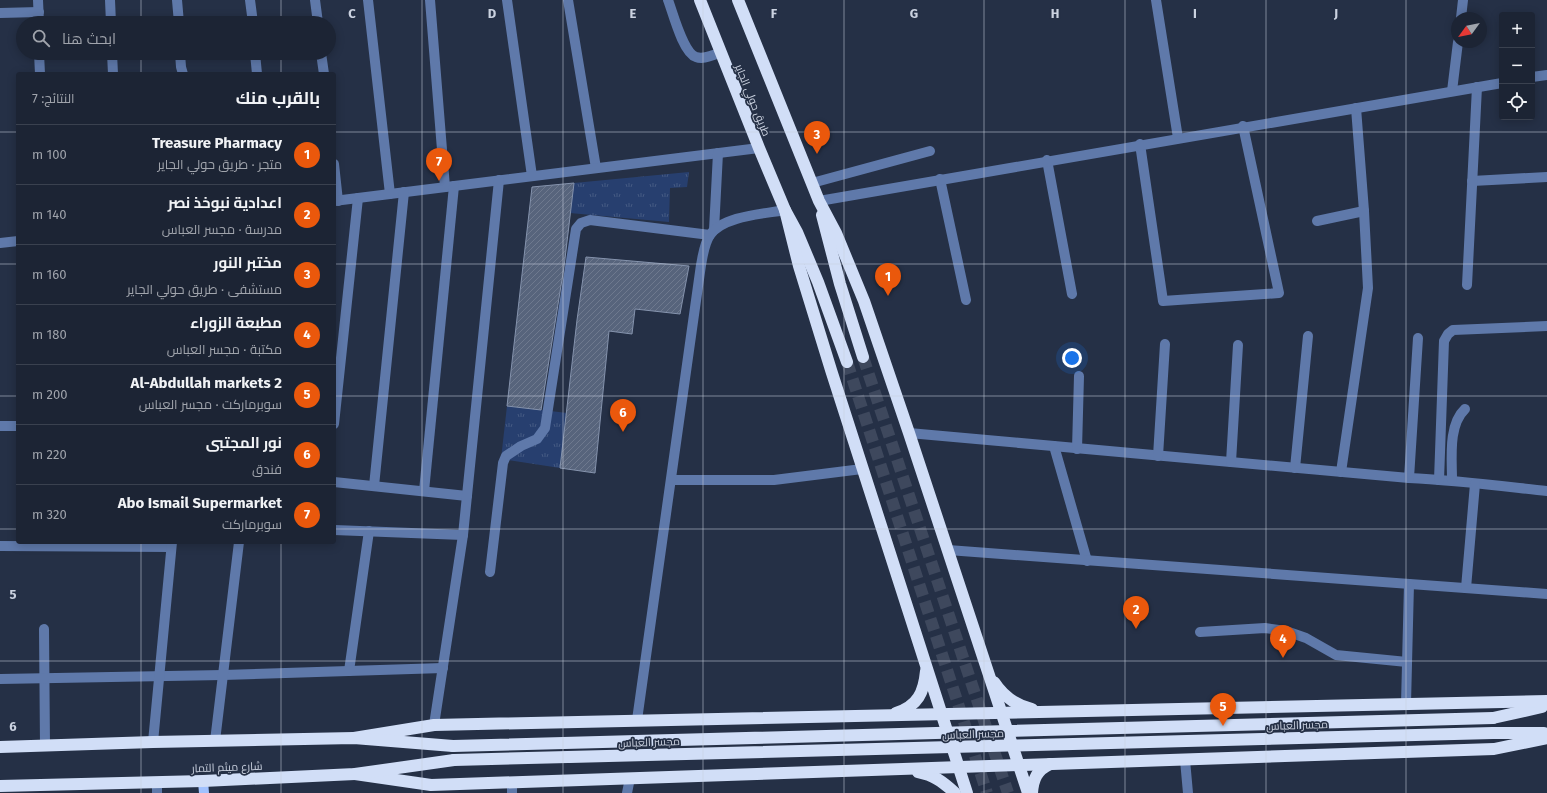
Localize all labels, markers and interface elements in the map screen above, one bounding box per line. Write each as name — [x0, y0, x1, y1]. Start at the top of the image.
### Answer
text: C — [348, 6, 356, 21]
text: D — [488, 6, 497, 21]
text: E — [630, 6, 637, 21]
text: F — [771, 6, 778, 21]
text: G — [910, 6, 918, 21]
text: H — [1051, 6, 1059, 21]
text: I — [1193, 6, 1197, 21]
text: J — [1333, 6, 1338, 21]
north arrow — [1451, 12, 1487, 48]
map controls — [1499, 12, 1535, 120]
button: + — [1499, 12, 1535, 48]
search box — [16, 16, 336, 60]
icon: search — [30, 27, 52, 49]
text: ابحث هنا — [62, 30, 116, 48]
button: − — [1499, 48, 1535, 84]
street label: طريق حولي الجاير — [730, 61, 773, 139]
button: locate — [1499, 84, 1535, 120]
text: بالقرب منك — [236, 88, 320, 109]
text: النتائج: 7 — [32, 91, 75, 106]
pin: 3 — [804, 121, 830, 154]
text: Treasure Pharmacy — [152, 134, 282, 152]
text: 100 m — [32, 147, 67, 162]
text: 1 — [304, 147, 310, 162]
pin: 7 — [426, 148, 452, 181]
text: متجر · طريق حولي الجاير — [157, 157, 282, 172]
text: اعدادية نبوخذ نصر — [168, 194, 282, 212]
text: 140 m — [32, 207, 66, 222]
text: 2 — [304, 207, 310, 222]
text: مدرسة · مجسر العباس — [162, 222, 282, 237]
text: مختبر النور — [214, 254, 282, 272]
pin: 1 — [875, 263, 901, 296]
text: 160 m — [32, 267, 66, 282]
text: 3 — [304, 267, 310, 282]
text: مستشفى · طريق حولي الجاير — [127, 282, 282, 297]
text: مطبعة الزوراء — [190, 314, 282, 332]
text: 180 m — [32, 327, 67, 342]
text: 4 — [303, 327, 311, 342]
text: مكتبة · مجسر العباس — [167, 342, 282, 357]
your location — [1062, 348, 1082, 368]
text: Al-Abdullah markets 2 — [131, 374, 282, 392]
text: 200 m — [32, 387, 68, 402]
text: 5 — [304, 387, 310, 402]
text: سوبرماركت · مجسر العباس — [139, 397, 282, 412]
pin: 6 — [610, 399, 636, 432]
text: نور المجتبى — [206, 434, 282, 452]
text: 220 m — [32, 447, 67, 462]
text: 6 — [303, 447, 311, 462]
text: فندق — [252, 462, 282, 477]
text: Abo Ismail Supermarket — [118, 494, 282, 512]
text: 320 m — [32, 507, 67, 522]
text: 7 — [304, 507, 310, 522]
text: سوبرماركت — [222, 517, 282, 532]
text: 5 — [10, 587, 17, 602]
pin: 2 — [1123, 596, 1149, 629]
pin: 4 — [1270, 625, 1296, 658]
pin: 5 — [1210, 693, 1236, 726]
street label: مجسر العباس — [1266, 718, 1328, 733]
text: 6 — [9, 719, 17, 734]
street label: مجسر العباس — [942, 727, 1004, 742]
street label: مجسر العباس — [618, 735, 680, 750]
street label: شارع ميثم التمار — [190, 760, 263, 776]

